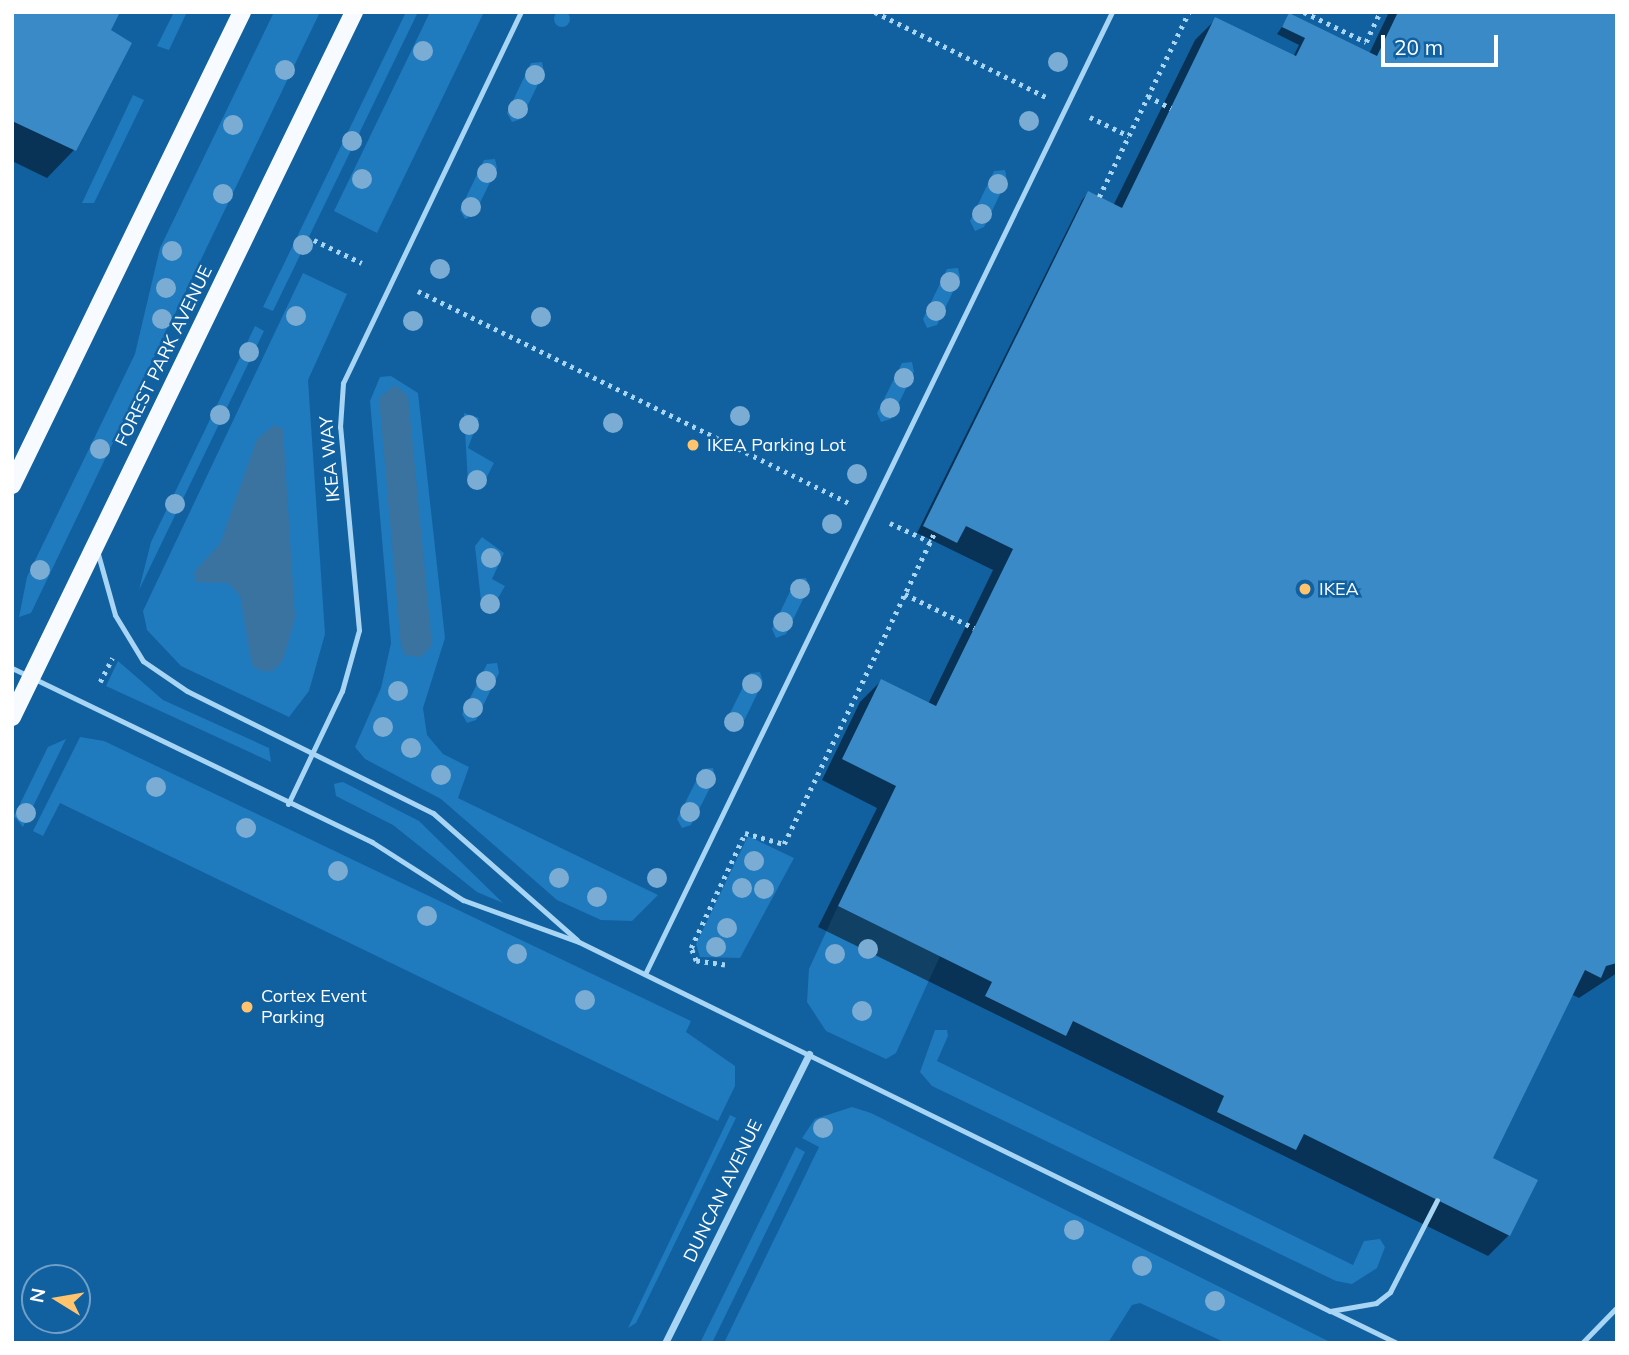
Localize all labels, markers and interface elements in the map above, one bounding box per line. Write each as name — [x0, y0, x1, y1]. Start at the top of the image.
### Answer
scale bar — [1384, 21, 1501, 65]
text: 20 m — [1394, 34, 1443, 60]
street label: FOREST PARK AVENUE — [111, 262, 217, 450]
street label: IKEA WAY — [315, 415, 345, 503]
place label: IKEA Parking Lot — [707, 434, 846, 456]
marker: IKEA Parking Lot — [685, 437, 701, 453]
place label: IKEA — [1319, 578, 1359, 600]
marker: IKEA — [1297, 581, 1313, 597]
place label: Cortex Event Parking — [261, 986, 367, 1028]
marker: Cortex Event Parking — [239, 999, 255, 1015]
street label: DUNCAN AVENUE — [679, 1116, 767, 1266]
north arrow — [21, 1264, 91, 1334]
text: N — [24, 1286, 50, 1305]

